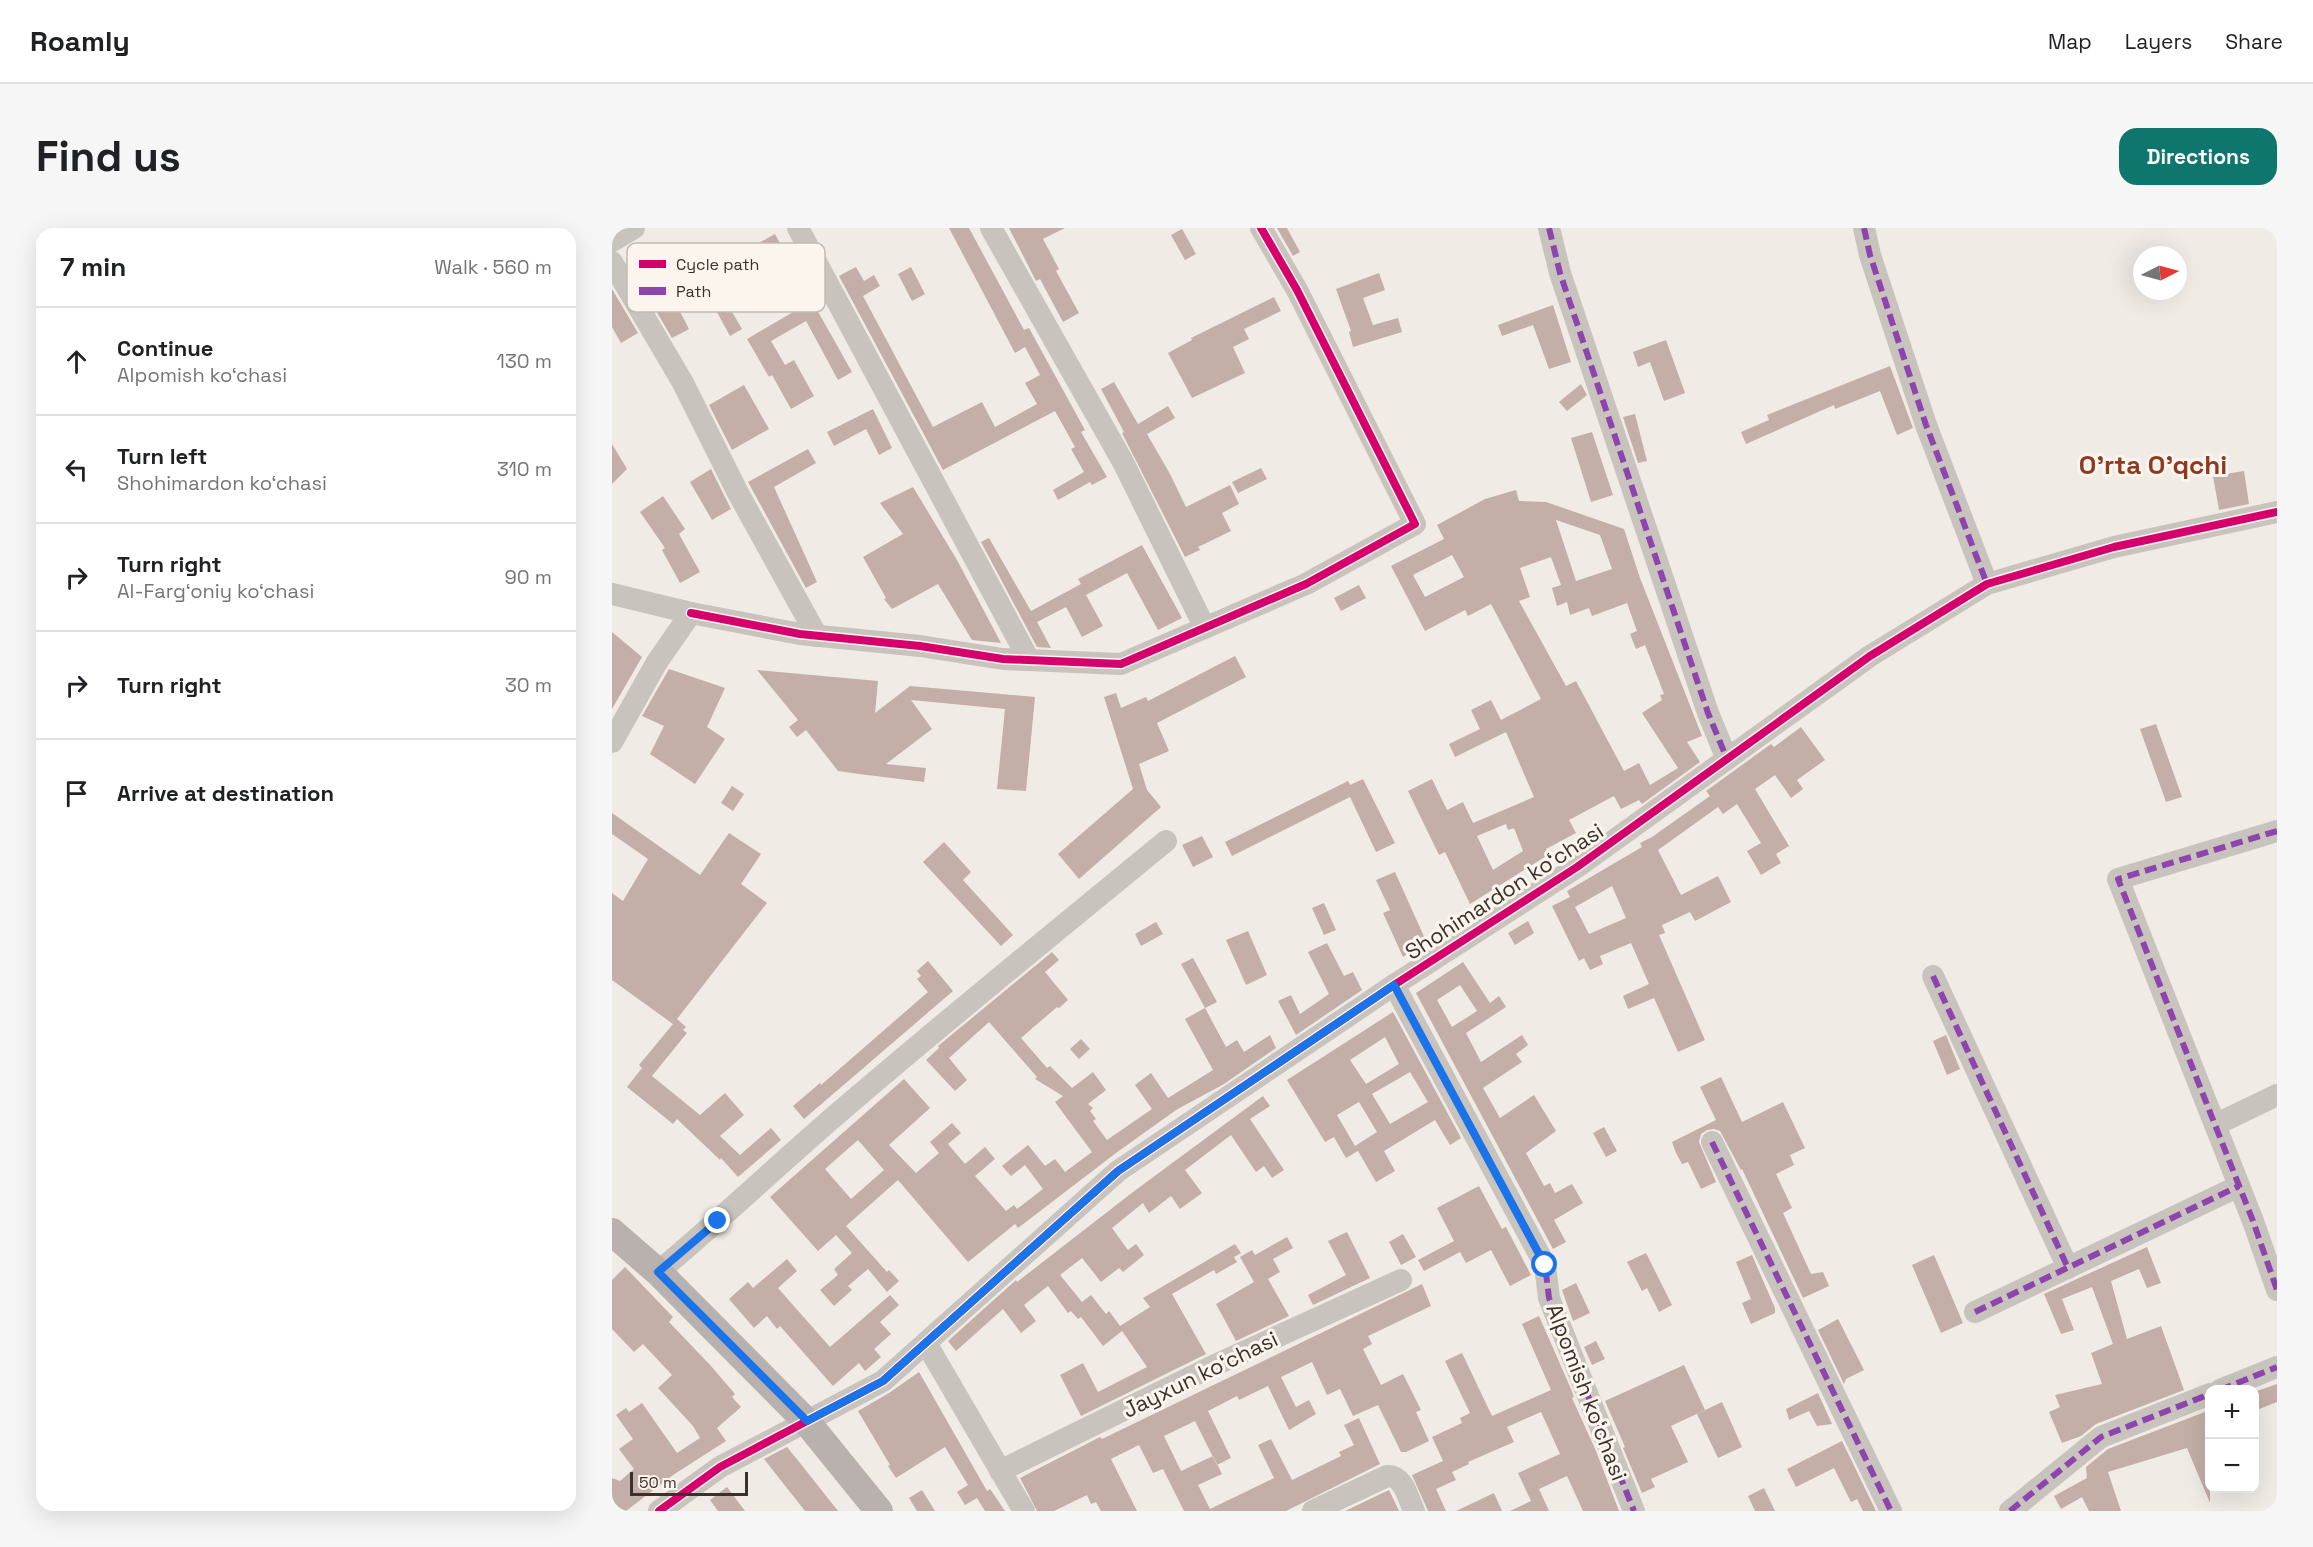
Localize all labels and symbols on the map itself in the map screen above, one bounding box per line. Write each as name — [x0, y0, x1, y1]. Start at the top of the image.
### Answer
legend — [627, 243, 825, 312]
north arrow — [2133, 246, 2187, 300]
text: Cycle path — [676, 254, 759, 275]
text: Path — [676, 281, 711, 302]
district label: O'rta O'qchi — [2079, 448, 2227, 482]
street label: Shohimardon koʻchasi — [1400, 816, 1608, 966]
route end — [704, 1207, 730, 1233]
route start — [1531, 1251, 1557, 1277]
street label: Alpomish koʻchasi — [1540, 1300, 1634, 1484]
street label: Jayxun koʻchasi — [1118, 1324, 1282, 1424]
scale bar — [630, 1469, 748, 1496]

